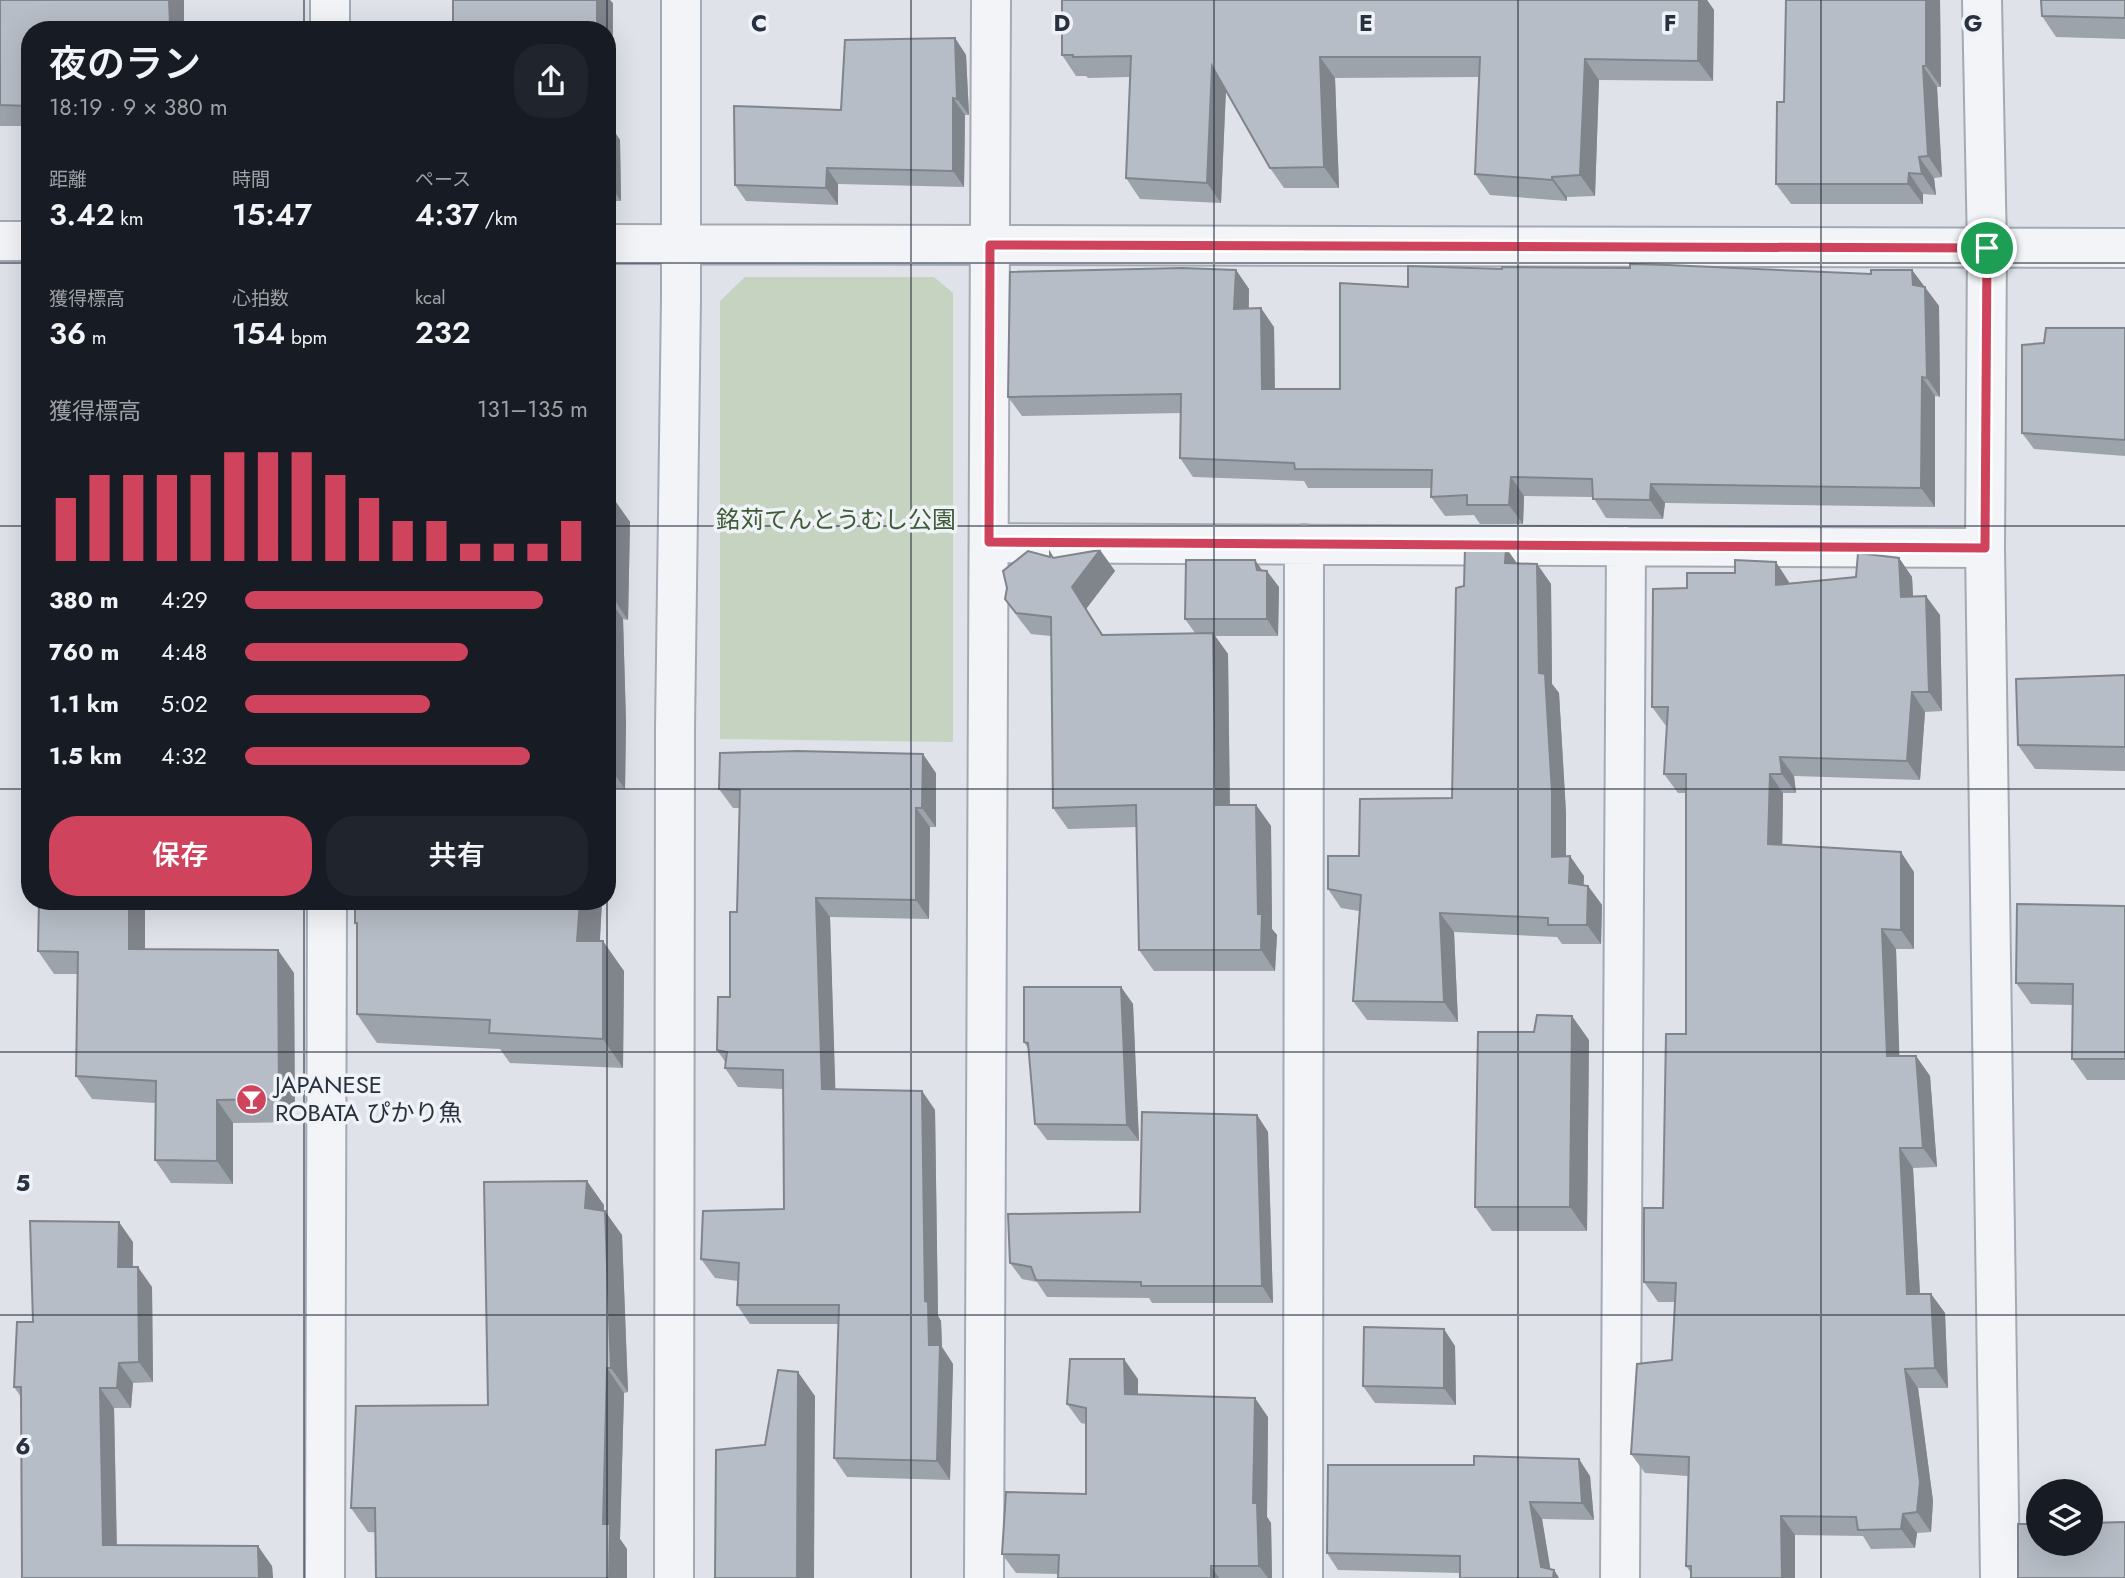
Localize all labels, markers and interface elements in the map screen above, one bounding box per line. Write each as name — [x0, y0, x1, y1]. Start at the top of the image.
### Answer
text: C — [751, 6, 767, 40]
text: D — [1054, 6, 1071, 40]
text: E — [1359, 6, 1373, 40]
text: F — [1664, 6, 1676, 40]
text: G — [1964, 6, 1982, 40]
text: 夜のラン — [49, 36, 201, 91]
button: share — [514, 44, 588, 118]
text: 18:19 · 9 × 380 m — [49, 90, 228, 124]
text: 距離 — [49, 166, 87, 193]
text: 時間 — [232, 166, 270, 193]
text: ペース — [415, 166, 471, 193]
text: 3.42 — [49, 193, 115, 236]
text: 15:47 — [232, 193, 312, 236]
text: 4:37 — [415, 193, 479, 236]
text: km — [115, 205, 144, 232]
text: /km — [479, 205, 518, 232]
pin — [1957, 218, 2017, 278]
icon: arrive — [1968, 229, 2006, 267]
text: kcal — [415, 284, 446, 311]
text: 獲得標高 — [49, 285, 125, 312]
text: 心拍数 — [232, 285, 289, 312]
text: 232 — [415, 311, 471, 354]
text: 36 — [49, 312, 86, 355]
text: 154 — [232, 312, 285, 355]
text: m — [86, 324, 107, 351]
text: bpm — [285, 324, 327, 351]
text: 131–135 m — [477, 392, 588, 426]
text: 獲得標高 — [49, 394, 141, 428]
park label: 銘苅てんとうむし公園 — [716, 502, 956, 537]
text: 380 m — [49, 583, 119, 617]
text: 4:29 — [161, 583, 208, 617]
text: 760 m — [49, 635, 119, 669]
text: 4:48 — [161, 635, 207, 669]
text: 1.1 km — [49, 687, 119, 721]
text: 5:02 — [161, 687, 208, 721]
text: 1.5 km — [49, 739, 122, 773]
text: 4:32 — [161, 739, 207, 773]
button: 保存 — [49, 816, 312, 896]
button: 共有 — [326, 816, 588, 896]
place label: JAPANESE ROBATA ぴかり魚 — [272, 1067, 462, 1130]
bar icon: JAPANESE ROBATA ぴかり魚 — [235, 1082, 269, 1116]
text: 5 — [16, 1166, 30, 1200]
text: 6 — [15, 1429, 31, 1463]
map controls — [2026, 1479, 2103, 1556]
button: layers — [2026, 1479, 2103, 1556]

